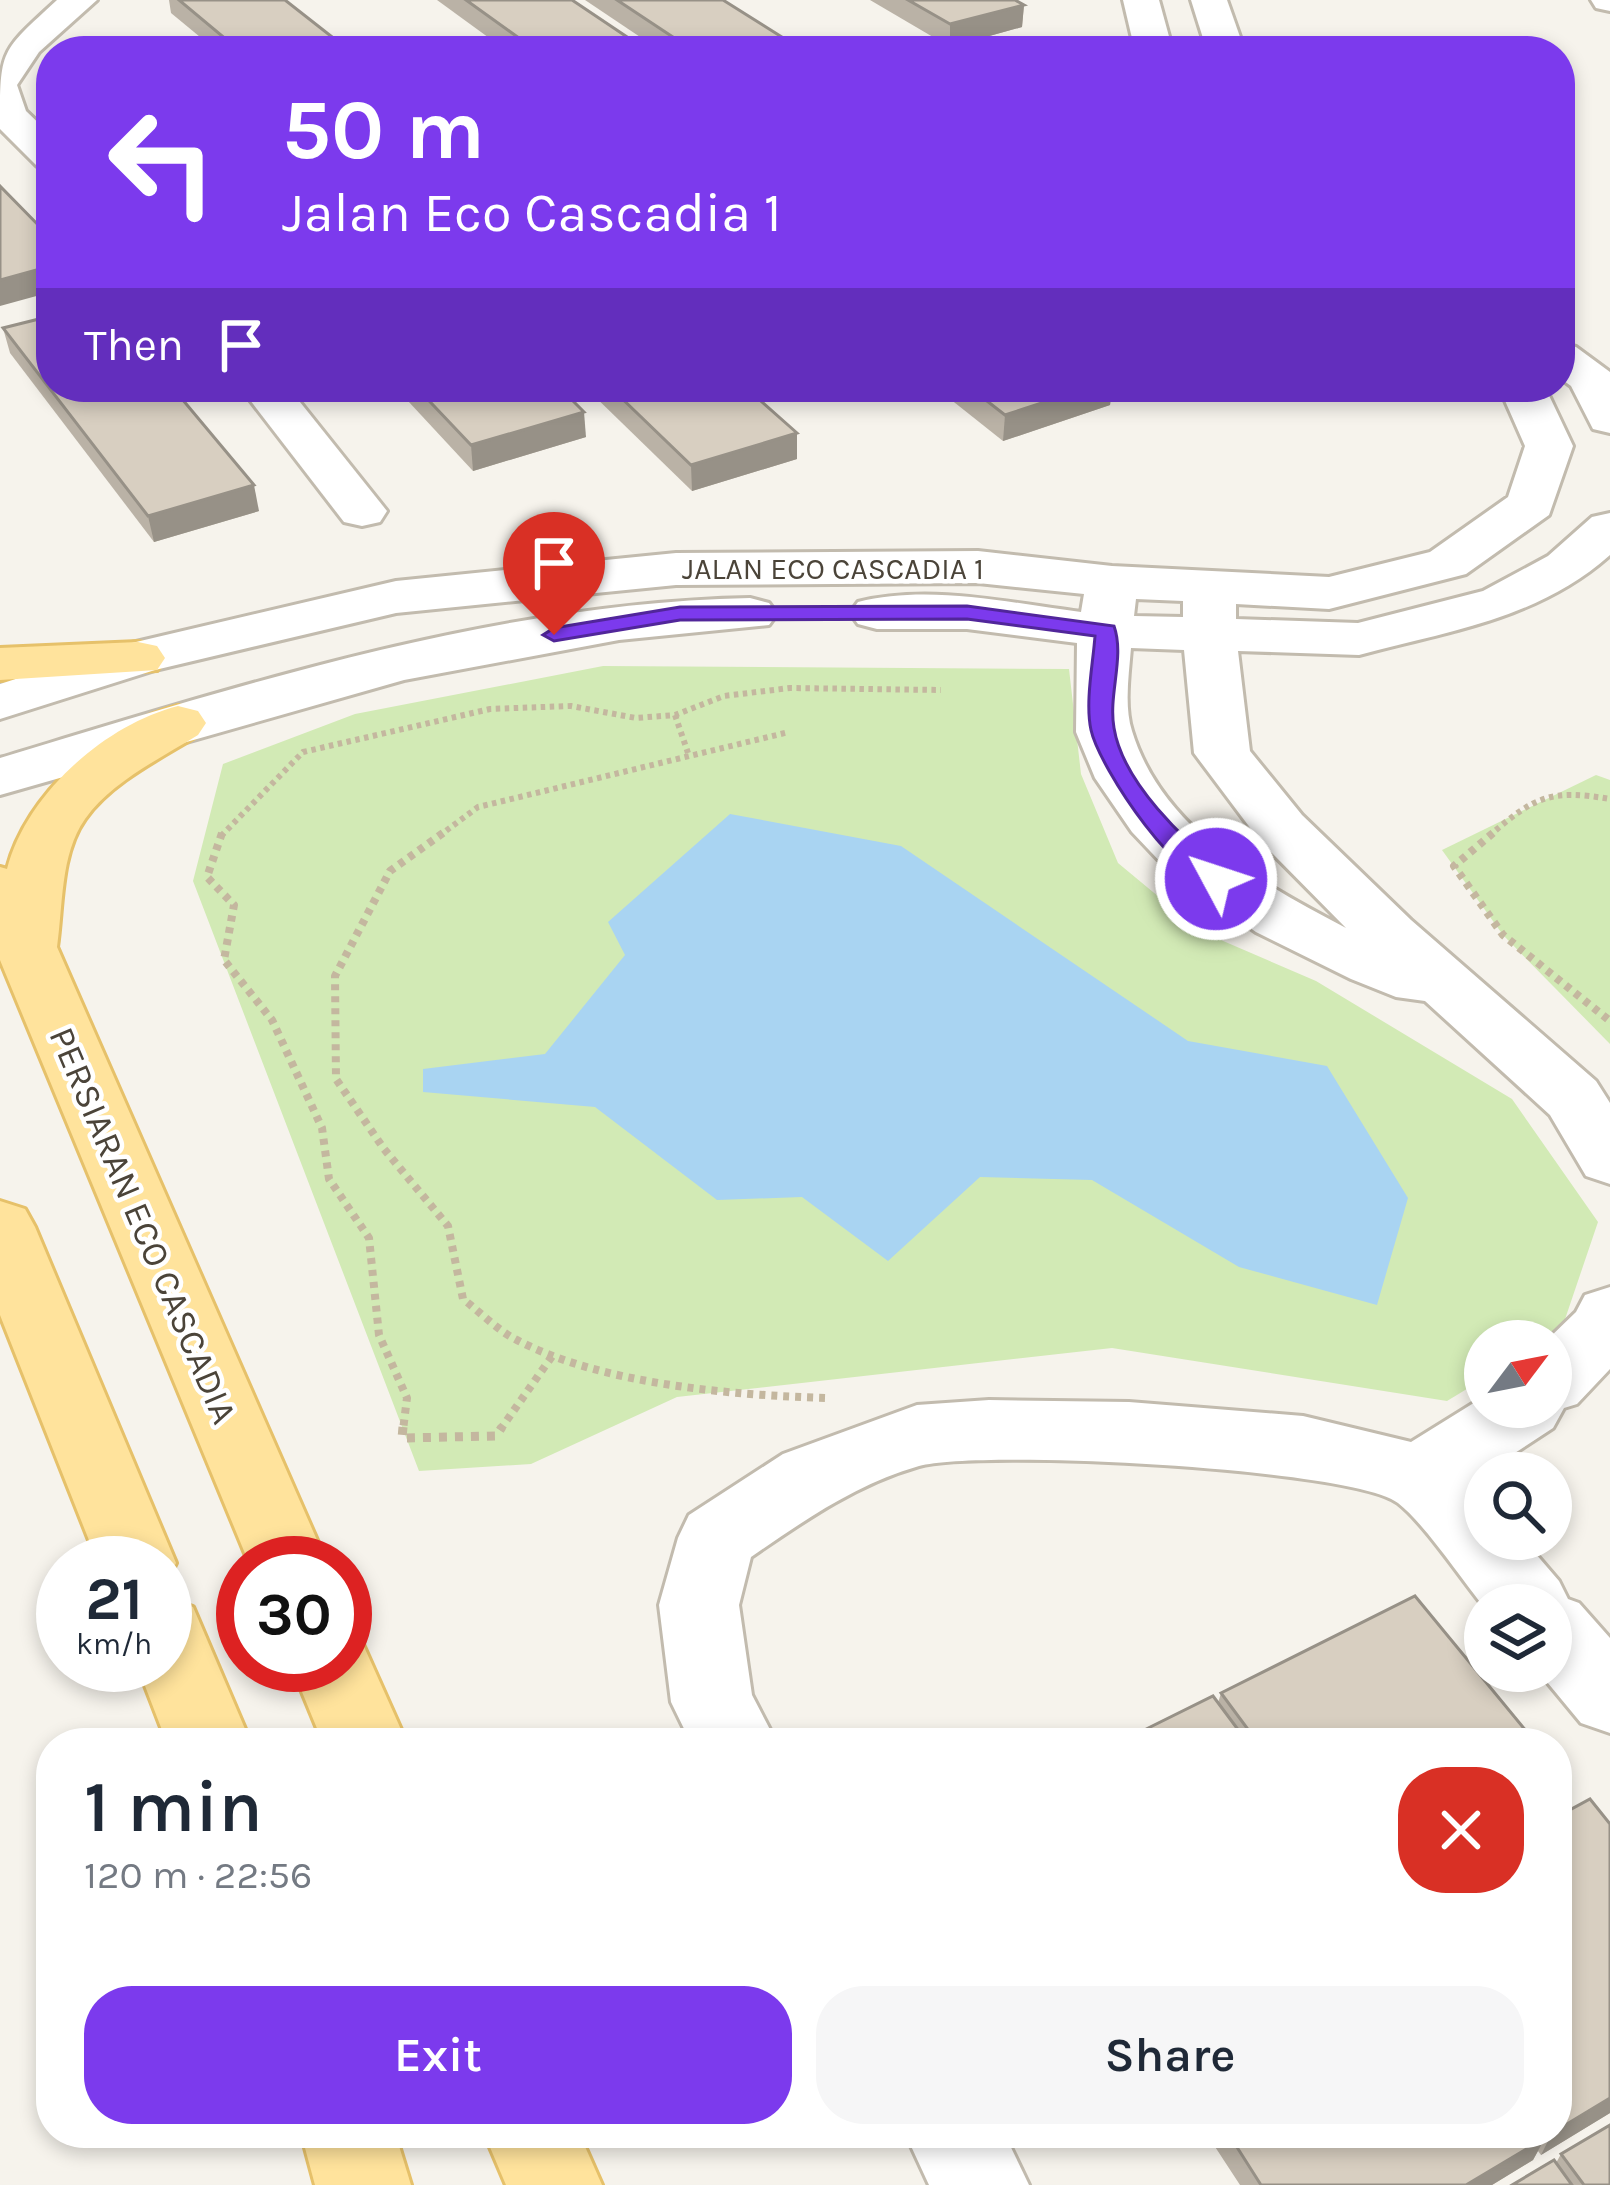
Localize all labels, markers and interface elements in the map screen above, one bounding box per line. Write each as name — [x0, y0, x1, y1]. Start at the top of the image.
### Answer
text: 50 m — [282, 81, 485, 179]
icon: left — [84, 84, 240, 240]
text: Jalan Eco Cascadia 1 — [282, 181, 782, 245]
icon: arrive — [208, 312, 274, 378]
text: Then — [84, 319, 184, 371]
pin — [503, 512, 605, 635]
icon: arrive — [521, 530, 587, 596]
street label: JALAN ECO CASCADIA 1 — [682, 551, 984, 587]
position arrow — [1153, 816, 1279, 942]
street label: PERSIARAN ECO CASCADIA — [40, 1021, 246, 1430]
north arrow — [1464, 1320, 1572, 1428]
map controls — [1464, 1320, 1572, 1692]
button: search — [1464, 1452, 1572, 1560]
speed limit sign: 30 — [216, 1536, 372, 1692]
text: 21 — [85, 1564, 143, 1634]
button: layers — [1464, 1584, 1572, 1692]
text: km/h — [76, 1626, 152, 1662]
text: 1 min — [84, 1765, 263, 1849]
button: close — [1398, 1767, 1524, 1893]
text: 120 m · 22:56 — [84, 1852, 312, 1898]
button: Exit — [84, 1986, 792, 2124]
button: Share — [816, 1986, 1524, 2124]

